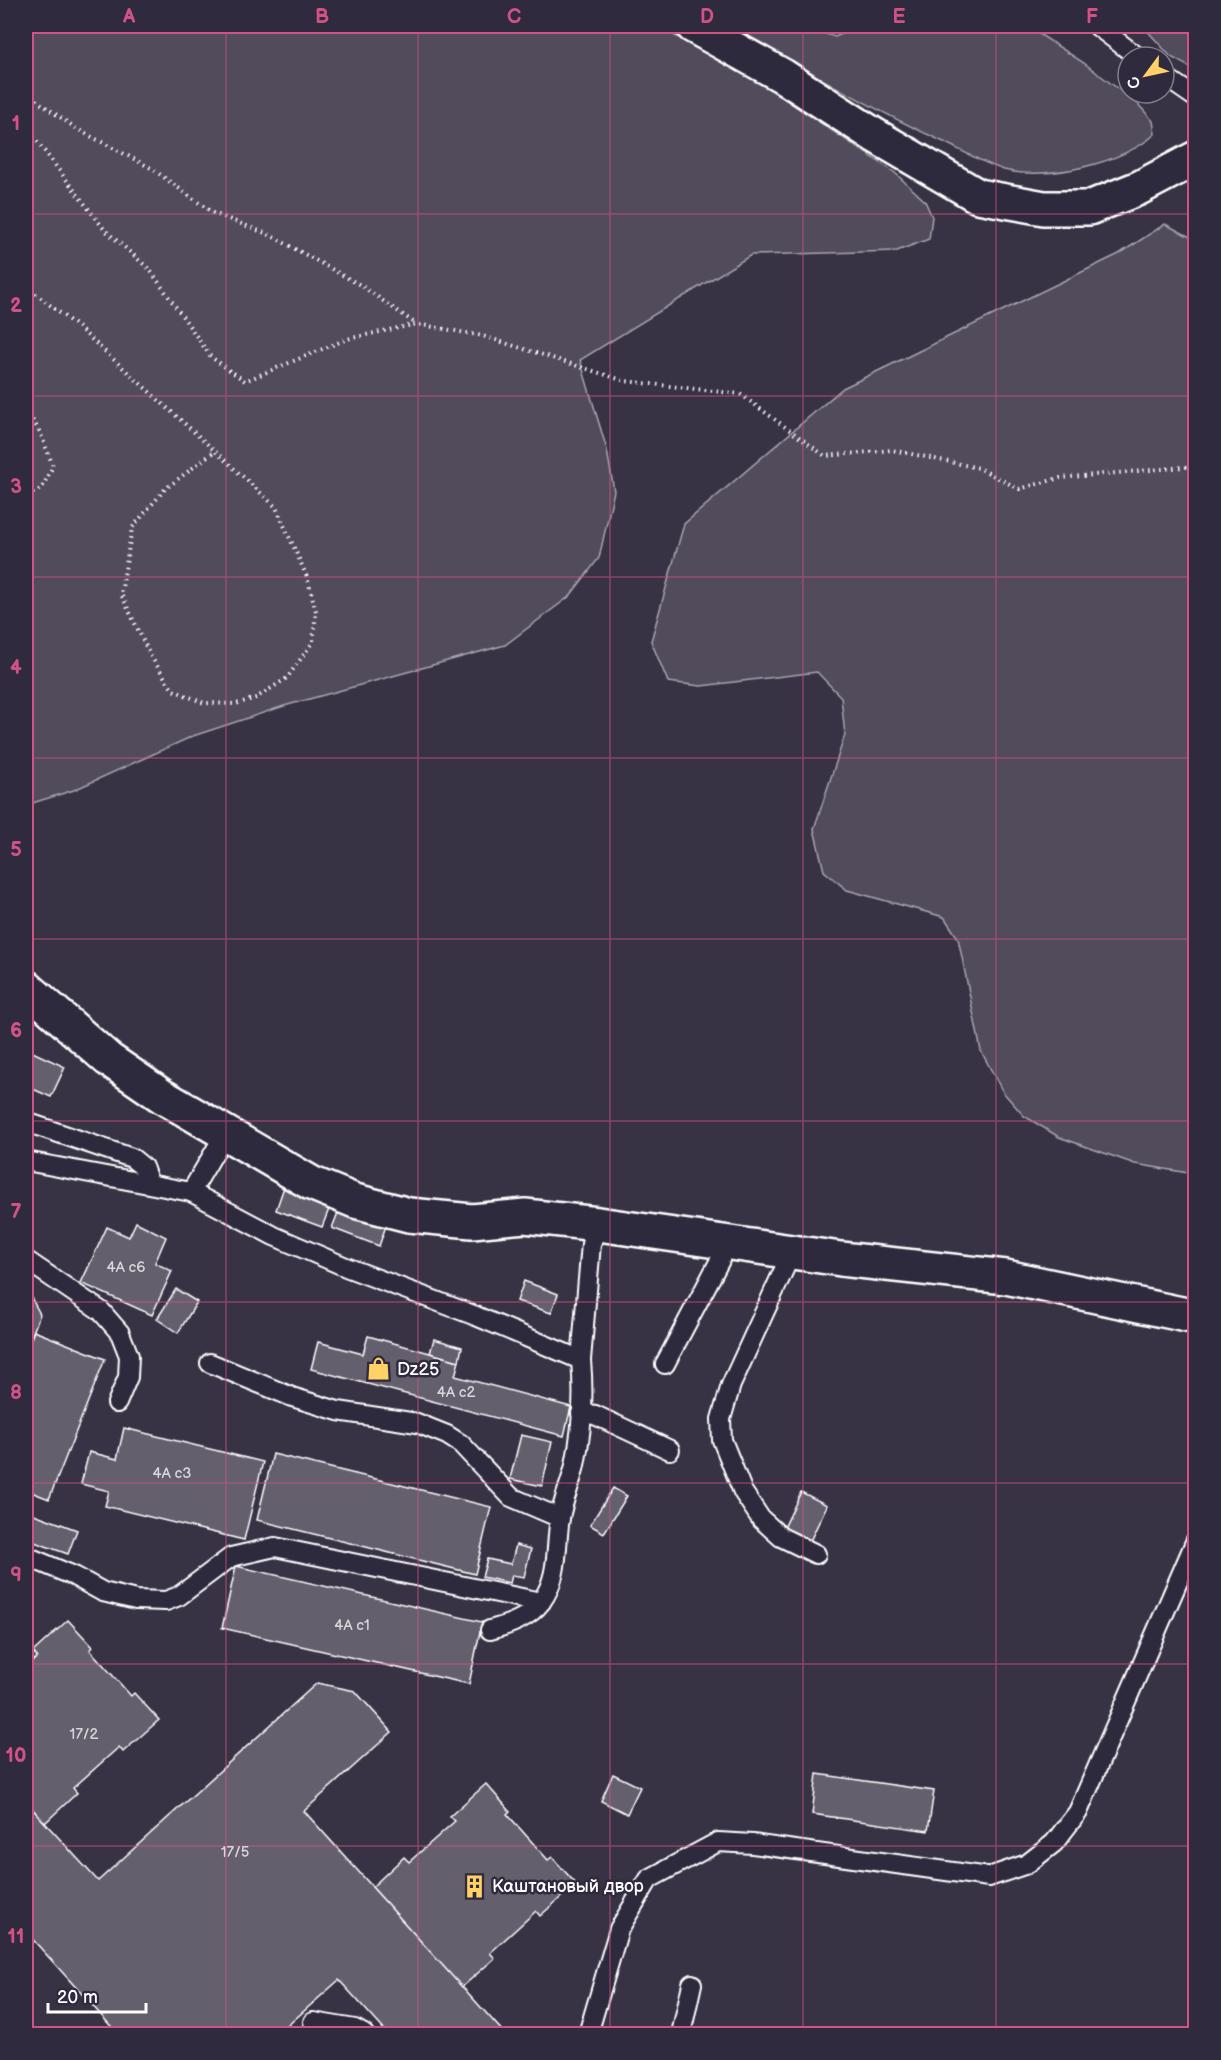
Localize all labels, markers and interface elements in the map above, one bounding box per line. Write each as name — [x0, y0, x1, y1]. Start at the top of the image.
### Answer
text: A — [122, 5, 136, 29]
text: B — [315, 5, 329, 29]
text: C — [507, 5, 521, 29]
text: D — [700, 5, 714, 29]
text: E — [893, 5, 906, 29]
text: F — [1086, 5, 1098, 29]
north arrow — [1116, 45, 1176, 105]
text: С — [1124, 73, 1146, 92]
text: 1 — [12, 112, 20, 136]
text: 2 — [10, 294, 22, 318]
text: 3 — [10, 475, 22, 499]
text: 4 — [10, 656, 22, 680]
text: 5 — [10, 838, 22, 862]
text: 6 — [10, 1019, 22, 1043]
text: 7 — [10, 1200, 22, 1224]
house number: 4А с6 — [107, 1258, 145, 1277]
shop icon: Dz25 — [366, 1356, 392, 1382]
place label: Dz25 — [397, 1359, 439, 1380]
text: 8 — [10, 1381, 22, 1405]
house number: 4А с2 — [437, 1383, 475, 1402]
house number: 4А с3 — [153, 1464, 191, 1483]
text: 9 — [10, 1563, 22, 1587]
house number: 4А с1 — [334, 1616, 370, 1635]
house number: 17/2 — [70, 1725, 99, 1744]
text: 10 — [6, 1744, 26, 1768]
house number: 17/5 — [221, 1843, 249, 1862]
building icon: Каштановый двор — [461, 1873, 487, 1899]
place label: Каштановый двор — [492, 1876, 644, 1897]
text: 11 — [8, 1925, 24, 1949]
scale bar — [48, 1976, 146, 2014]
text: 20 m — [57, 1987, 98, 2008]

